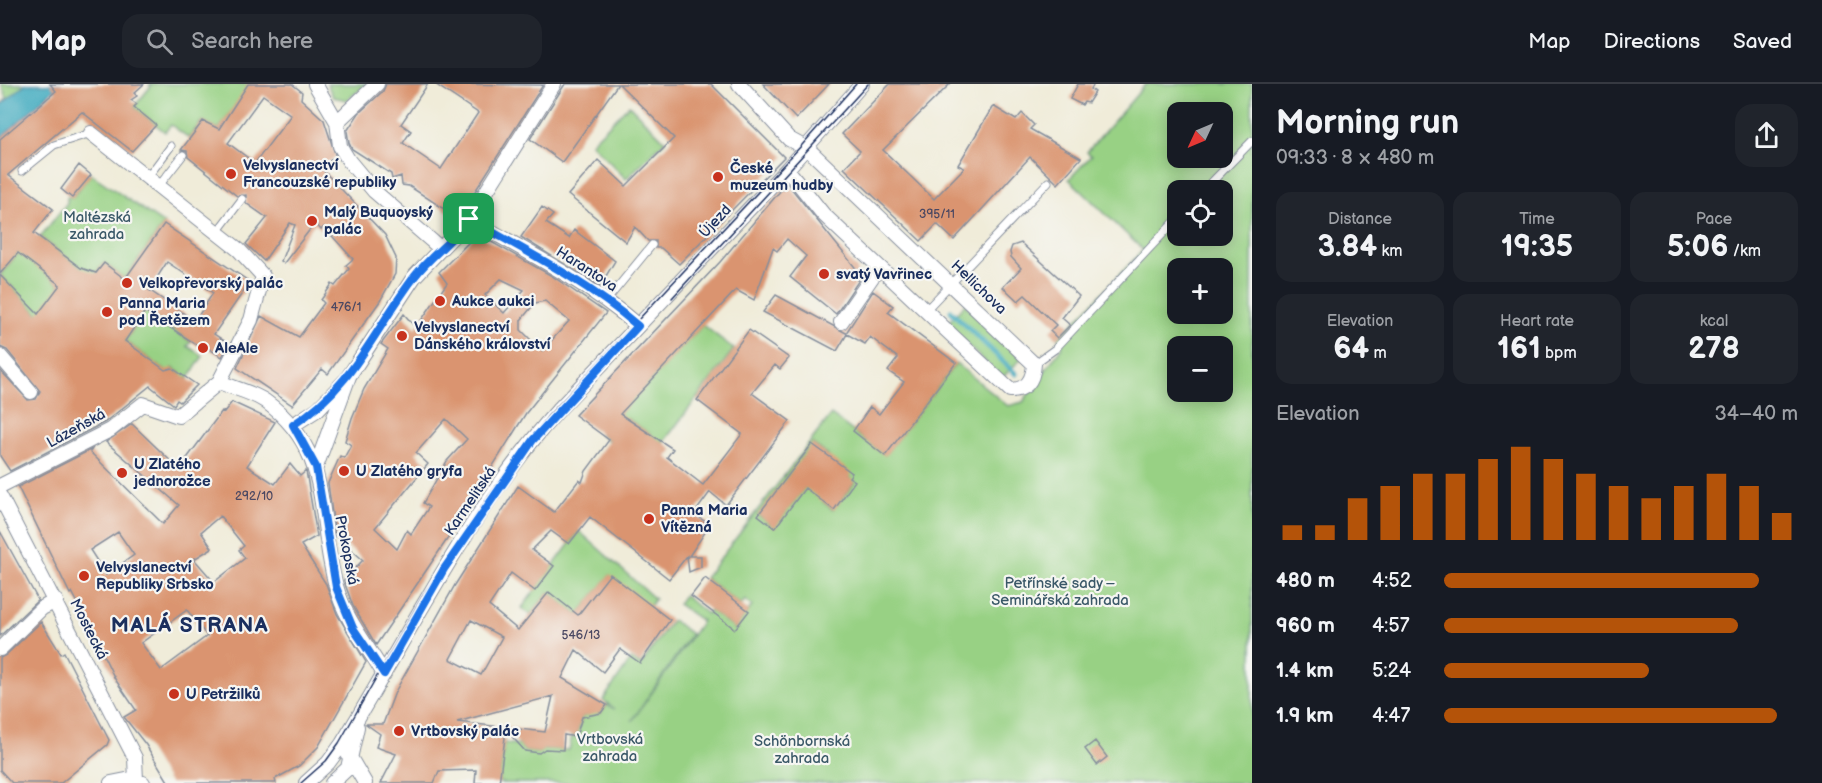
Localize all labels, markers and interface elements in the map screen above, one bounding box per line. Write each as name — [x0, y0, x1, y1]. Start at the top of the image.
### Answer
search box — [122, 14, 542, 68]
text: Map — [30, 25, 86, 58]
icon: search — [143, 25, 176, 58]
text: Search here — [191, 28, 313, 55]
text: Map — [1528, 29, 1571, 54]
text: Directions — [1604, 29, 1700, 54]
text: Saved — [1733, 29, 1792, 54]
north arrow — [1167, 102, 1233, 168]
map controls — [1167, 102, 1233, 402]
text: Morning run — [1276, 103, 1459, 143]
button: share — [1735, 104, 1798, 167]
text: 09:33 · 8 × 480 m — [1276, 146, 1434, 170]
place label: Velvyslanectví Francouzské republiky — [243, 156, 397, 192]
place label: České muzeum hudby — [730, 158, 833, 195]
marker: Velvyslanectví Francouzské republiky — [224, 167, 238, 181]
marker: České muzeum hudby — [711, 170, 725, 184]
button: locate — [1167, 180, 1233, 246]
pin — [443, 193, 494, 244]
street label: Újezd — [695, 201, 735, 242]
icon: arrive — [452, 202, 485, 235]
place label: Malý Buquoyský palác — [324, 203, 433, 239]
house number: 395/11 — [919, 207, 955, 222]
park label: Maltézská zahrada — [63, 208, 131, 244]
text: Distance — [1328, 210, 1392, 229]
text: Time — [1519, 210, 1555, 229]
text: Pace — [1696, 210, 1732, 229]
marker: Malý Buquoyský palác — [305, 214, 319, 228]
text: 3.84 — [1317, 229, 1377, 265]
text: 19:35 — [1501, 229, 1573, 265]
text: 5:06 — [1667, 229, 1728, 265]
street label: Harantova — [552, 242, 621, 296]
text: km — [1377, 242, 1403, 261]
text: /km — [1728, 242, 1761, 261]
street label: Hellichova — [947, 256, 1011, 319]
button: + — [1167, 258, 1233, 324]
place label: svatý Vavřinec — [836, 265, 932, 284]
marker: svatý Vavřinec — [817, 267, 831, 281]
place label: Velkopřevorský palác — [139, 274, 283, 293]
marker: Velkopřevorský palác — [120, 276, 134, 290]
place label: Aukce aukci — [451, 292, 534, 311]
place label: Panna Maria pod Řetězem — [119, 294, 210, 330]
marker: Aukce aukci — [433, 294, 447, 308]
house number: 476/1 — [331, 300, 361, 315]
marker: Panna Maria pod Řetězem — [100, 305, 114, 319]
text: Elevation — [1327, 312, 1393, 331]
text: Heart rate — [1500, 312, 1574, 331]
text: kcal — [1700, 312, 1728, 331]
place label: Velvyslanectví Dánského království — [414, 318, 551, 354]
marker: Velvyslanectví Dánského království — [395, 329, 409, 343]
text: 64 — [1333, 331, 1369, 367]
text: 161 — [1497, 331, 1541, 367]
text: 278 — [1688, 331, 1740, 367]
button: − — [1167, 336, 1233, 402]
place label: AleAle — [214, 339, 258, 358]
marker: AleAle — [196, 341, 210, 355]
text: m — [1369, 344, 1387, 363]
text: bpm — [1541, 344, 1577, 363]
text: Elevation — [1276, 402, 1359, 426]
text: 34–40 m — [1714, 402, 1798, 426]
street label: Lázeňská — [44, 405, 109, 452]
place label: U Zlatého jednorožce — [133, 455, 211, 491]
place label: U Zlatého gryfa — [356, 462, 462, 481]
street label: Karmelitská — [440, 463, 500, 539]
marker: U Zlatého gryfa — [337, 464, 351, 478]
marker: U Zlatého jednorožce — [115, 466, 129, 480]
house number: 292/10 — [235, 489, 273, 504]
place label: Panna Maria Vítězná — [661, 501, 748, 537]
marker: Panna Maria Vítězná — [642, 512, 656, 526]
street label: Prokopská — [330, 514, 363, 586]
place label: Velvyslanectví Republiky Srbsko — [96, 558, 214, 594]
marker: Velvyslanectví Republiky Srbsko — [77, 569, 91, 583]
text: 480 m — [1276, 569, 1335, 593]
text: 4:52 — [1372, 569, 1412, 593]
park label: Petřínské sady – Seminářská zahrada — [991, 574, 1129, 610]
street label: Mostecká — [65, 596, 112, 663]
district label: MALÁ STRANA — [111, 611, 269, 638]
text: 960 m — [1276, 614, 1335, 638]
text: 4:57 — [1372, 614, 1410, 638]
house number: 546/13 — [562, 628, 600, 643]
text: 1.4 km — [1276, 659, 1334, 683]
text: 5:24 — [1372, 659, 1411, 683]
place label: U Petržilků — [186, 685, 260, 704]
marker: U Petržilků — [167, 687, 181, 701]
text: 1.9 km — [1276, 704, 1333, 728]
text: 4:47 — [1372, 704, 1410, 728]
place label: Vrtbovský palác — [411, 722, 519, 741]
marker: Vrtbovský palác — [392, 724, 406, 738]
park label: Vrtbovská zahrada — [577, 730, 643, 766]
park label: Schönbornská zahrada — [754, 732, 850, 768]

